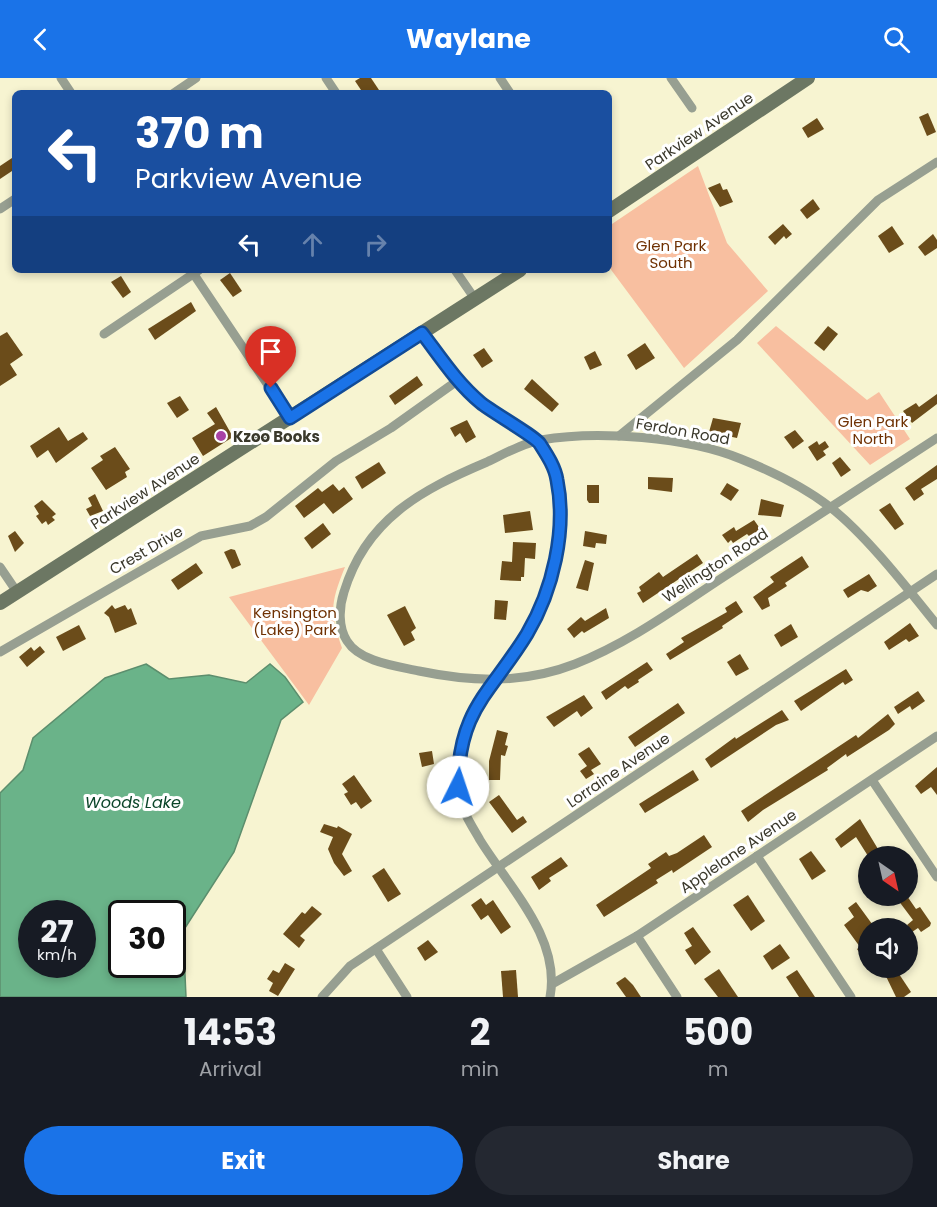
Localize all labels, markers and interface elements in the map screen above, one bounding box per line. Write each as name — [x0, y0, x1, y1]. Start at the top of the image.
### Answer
text: Waylane — [406, 20, 531, 57]
icon: back — [24, 23, 57, 56]
icon: search — [880, 23, 913, 56]
street label: Parkview Avenue — [641, 87, 757, 175]
text: 370 m — [135, 104, 264, 163]
icon: left — [36, 114, 114, 192]
text: Parkview Avenue — [135, 160, 362, 197]
icon: left — [233, 228, 266, 261]
icon: ahead — [296, 228, 329, 261]
icon: right — [359, 228, 392, 261]
park label: Glen Park South — [636, 235, 706, 273]
pin — [245, 326, 296, 388]
icon: arrive — [254, 335, 287, 368]
park label: Glen Park North — [838, 411, 908, 449]
street label: Ferdon Road — [634, 412, 732, 450]
place label: Kzoo Books — [233, 426, 320, 447]
marker: Kzoo Books — [214, 429, 228, 443]
street label: Parkview Avenue — [86, 448, 204, 534]
street label: Crest Drive — [106, 521, 186, 579]
street label: Wellington Road — [658, 523, 772, 607]
park label: Kensington (Lake) Park — [253, 602, 337, 640]
street label: Lorraine Avenue — [562, 728, 674, 812]
position arrow — [426, 755, 490, 819]
water label: Woods Lake — [85, 791, 181, 814]
street label: Applelane Avenue — [676, 804, 800, 898]
north arrow — [858, 846, 918, 906]
map controls — [858, 846, 918, 978]
speed limit sign: 30 — [108, 900, 186, 978]
text: 27 — [40, 910, 74, 953]
button: sound — [858, 918, 918, 978]
text: km/h — [37, 944, 77, 965]
text: 14:53 — [184, 1007, 277, 1058]
text: 2 — [470, 1007, 490, 1058]
text: 500 — [683, 1007, 753, 1058]
text: Arrival — [199, 1055, 262, 1083]
text: min — [461, 1055, 499, 1083]
text: m — [708, 1055, 728, 1083]
button: Exit — [24, 1126, 463, 1195]
button: Share — [475, 1126, 913, 1195]

